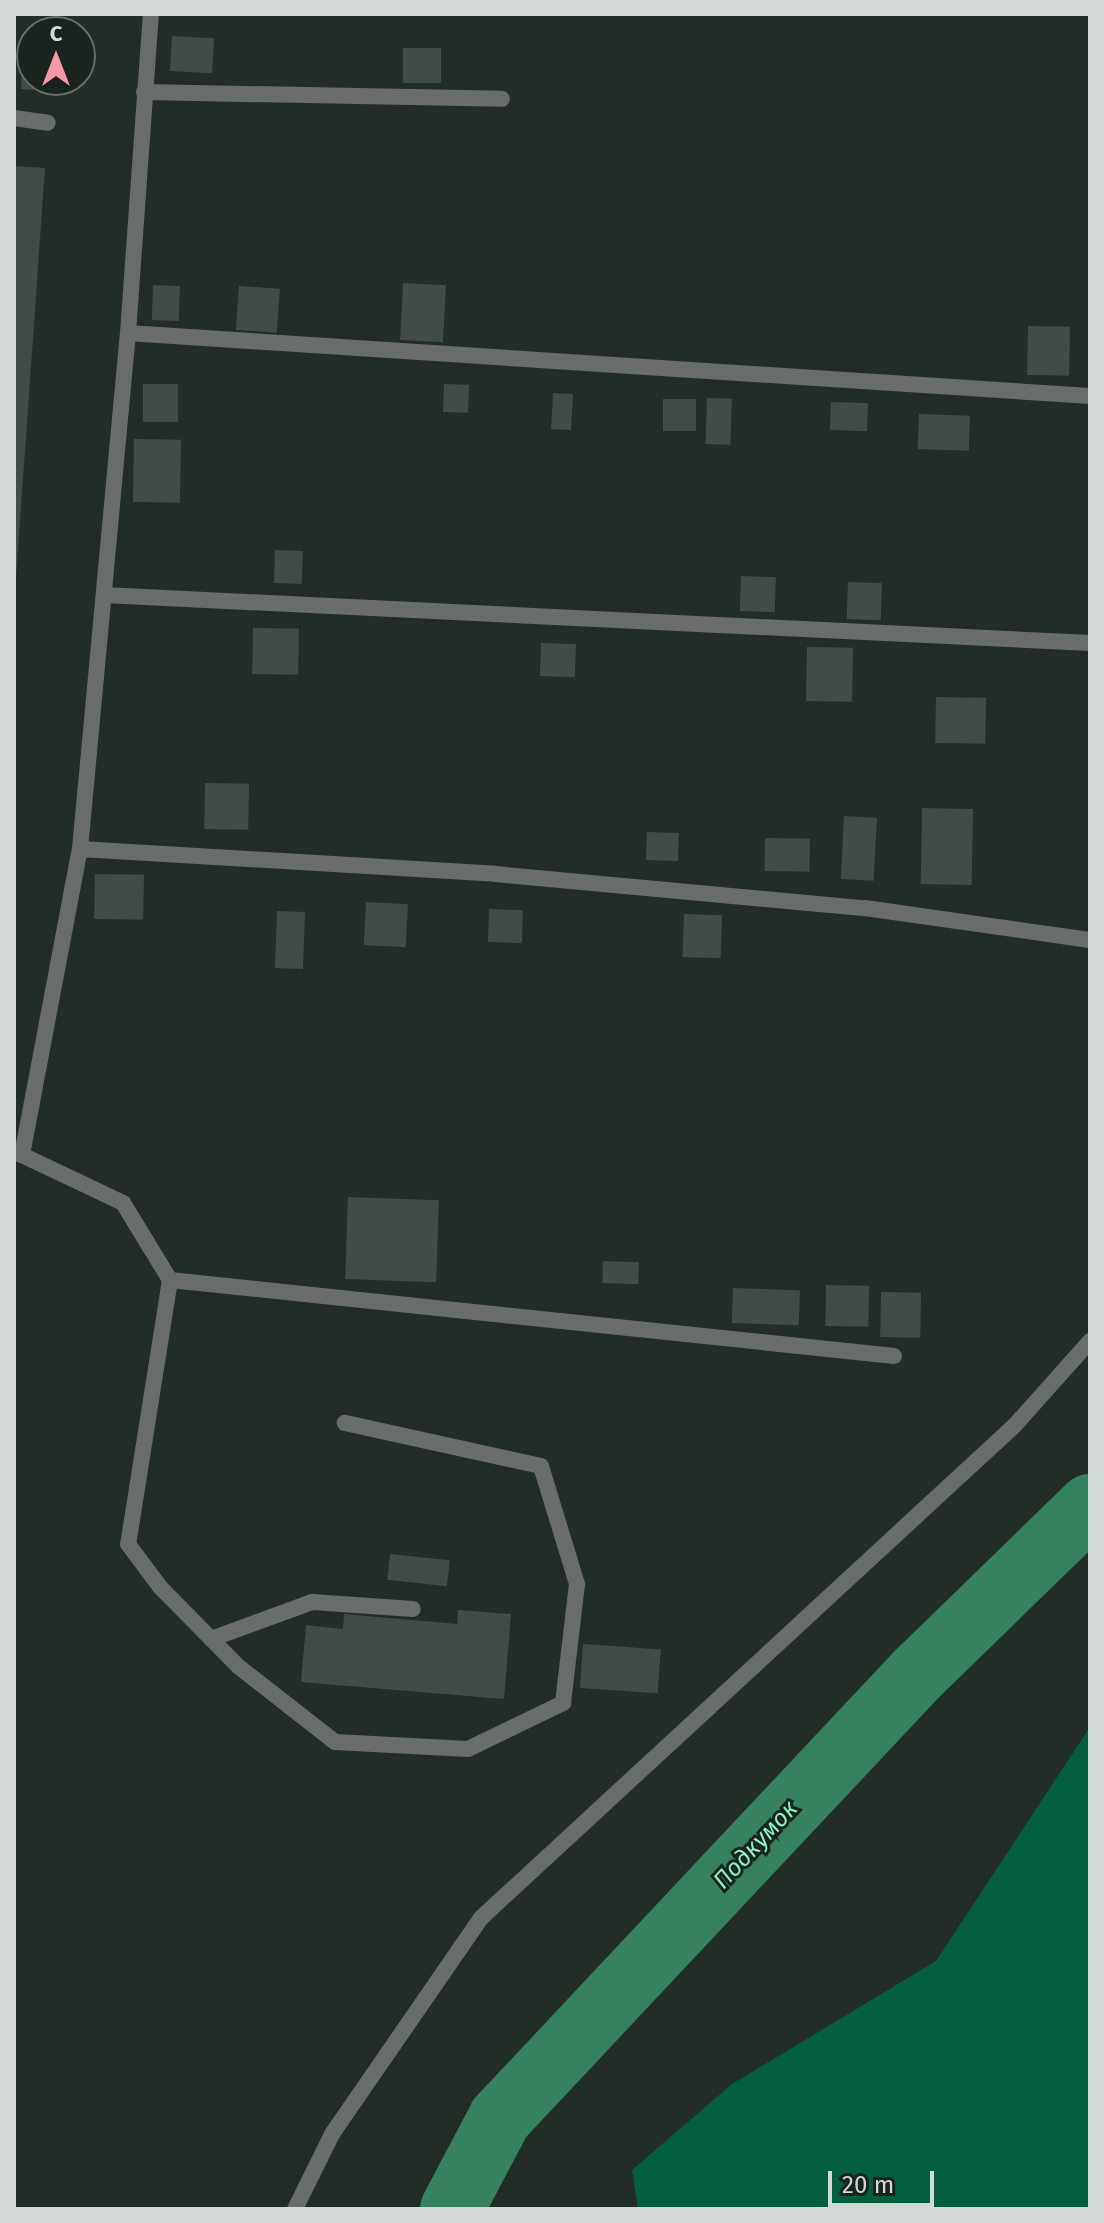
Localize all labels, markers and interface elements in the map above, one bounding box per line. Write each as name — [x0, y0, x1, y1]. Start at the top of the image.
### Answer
north arrow — [16, 16, 96, 96]
text: С — [50, 20, 62, 47]
water label: Подкумок — [708, 1795, 804, 1895]
scale bar — [832, 2155, 938, 2205]
text: 20 m — [842, 2171, 894, 2199]

